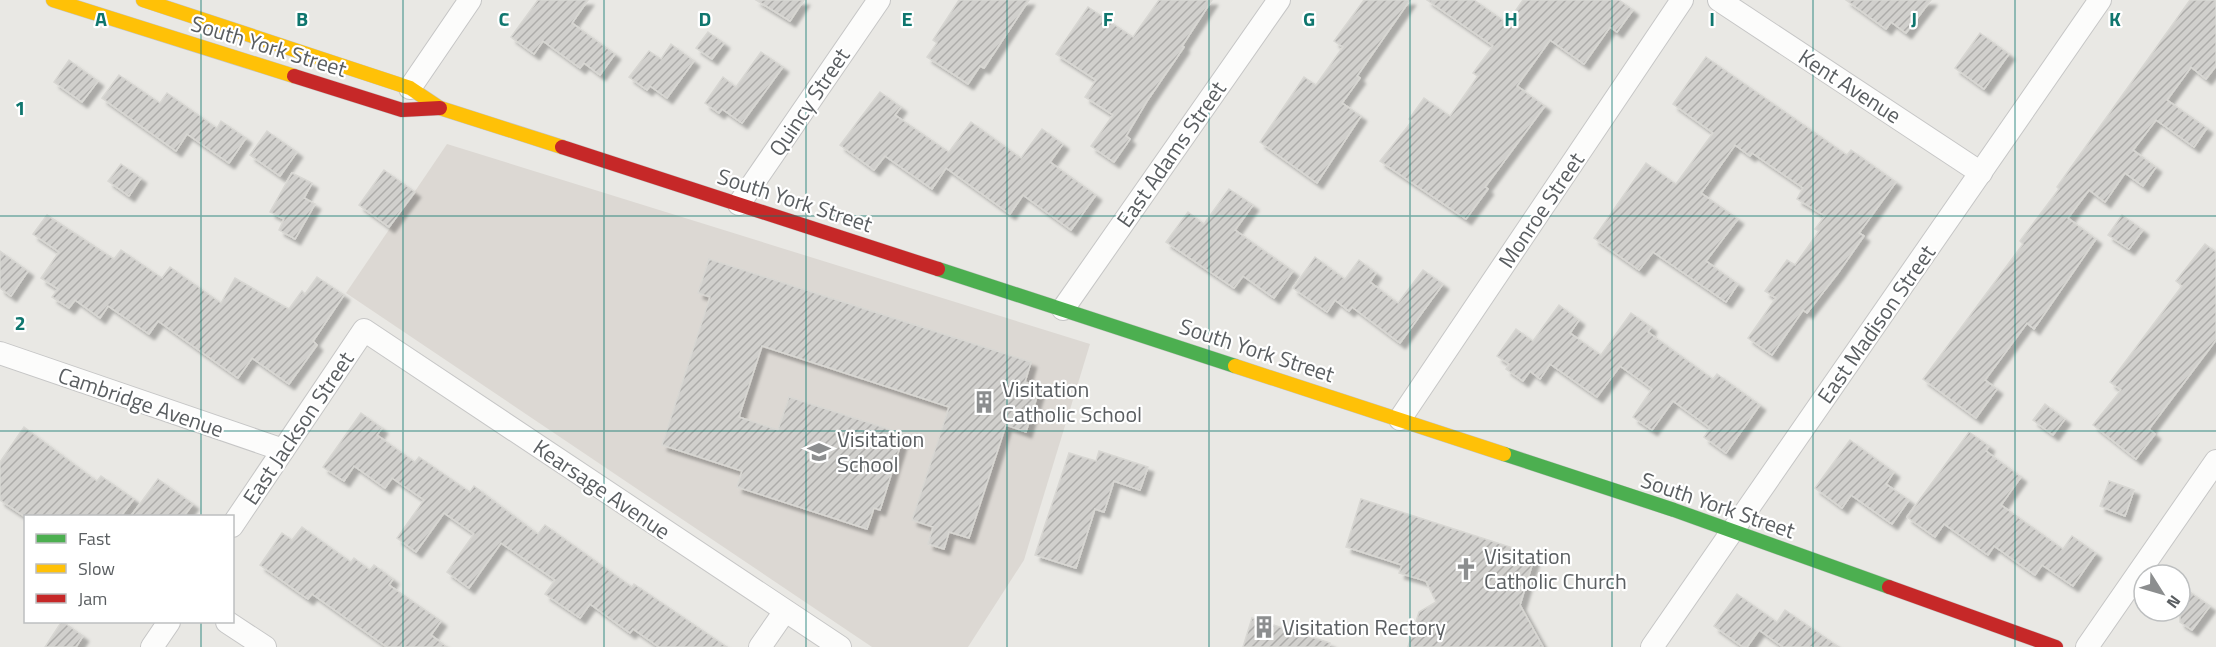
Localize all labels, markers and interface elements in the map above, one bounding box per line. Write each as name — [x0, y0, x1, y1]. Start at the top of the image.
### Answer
text: A — [95, 3, 107, 34]
text: B — [296, 3, 308, 34]
text: C — [499, 3, 510, 34]
text: D — [699, 3, 711, 34]
text: E — [901, 3, 913, 34]
text: F — [1103, 3, 1114, 34]
text: G — [1303, 3, 1315, 34]
text: H — [1504, 3, 1518, 34]
text: I — [1709, 3, 1715, 34]
text: J — [1911, 3, 1917, 34]
text: K — [2109, 3, 2121, 34]
street label: South York Street — [187, 6, 351, 86]
street label: Kent Avenue — [1792, 40, 1908, 132]
street label: Quincy Street — [760, 41, 858, 163]
street label: East Adams Street — [1108, 74, 1234, 234]
text: 1 — [14, 92, 26, 123]
street label: Monroe Street — [1490, 145, 1593, 275]
street label: South York Street — [713, 159, 877, 241]
street label: East Madison Street — [1808, 237, 1944, 410]
text: 2 — [14, 307, 26, 338]
street label: South York Street — [1175, 309, 1339, 391]
street label: East Jackson Street — [234, 344, 362, 512]
street label: Cambridge Avenue — [54, 358, 228, 446]
place label: Visitation Catholic School — [1002, 372, 1142, 431]
building icon: Visitation Catholic School — [971, 389, 997, 415]
place label: Visitation School — [837, 422, 924, 481]
street label: Kearsage Avenue — [526, 430, 678, 548]
school or university icon: Visitation School — [806, 439, 832, 465]
street label: South York Street — [1636, 463, 1800, 547]
legend — [24, 515, 234, 623]
text: Fast — [78, 525, 111, 552]
place label: Visitation Catholic Church — [1484, 539, 1627, 598]
text: Slow — [78, 555, 115, 582]
church icon: Visitation Catholic Church — [1453, 556, 1479, 582]
north arrow — [2132, 563, 2192, 623]
text: Jam — [78, 585, 107, 612]
text: N — [2161, 590, 2187, 614]
place label: Visitation Rectory — [1282, 610, 1446, 644]
building icon: Visitation Rectory — [1251, 614, 1277, 640]

